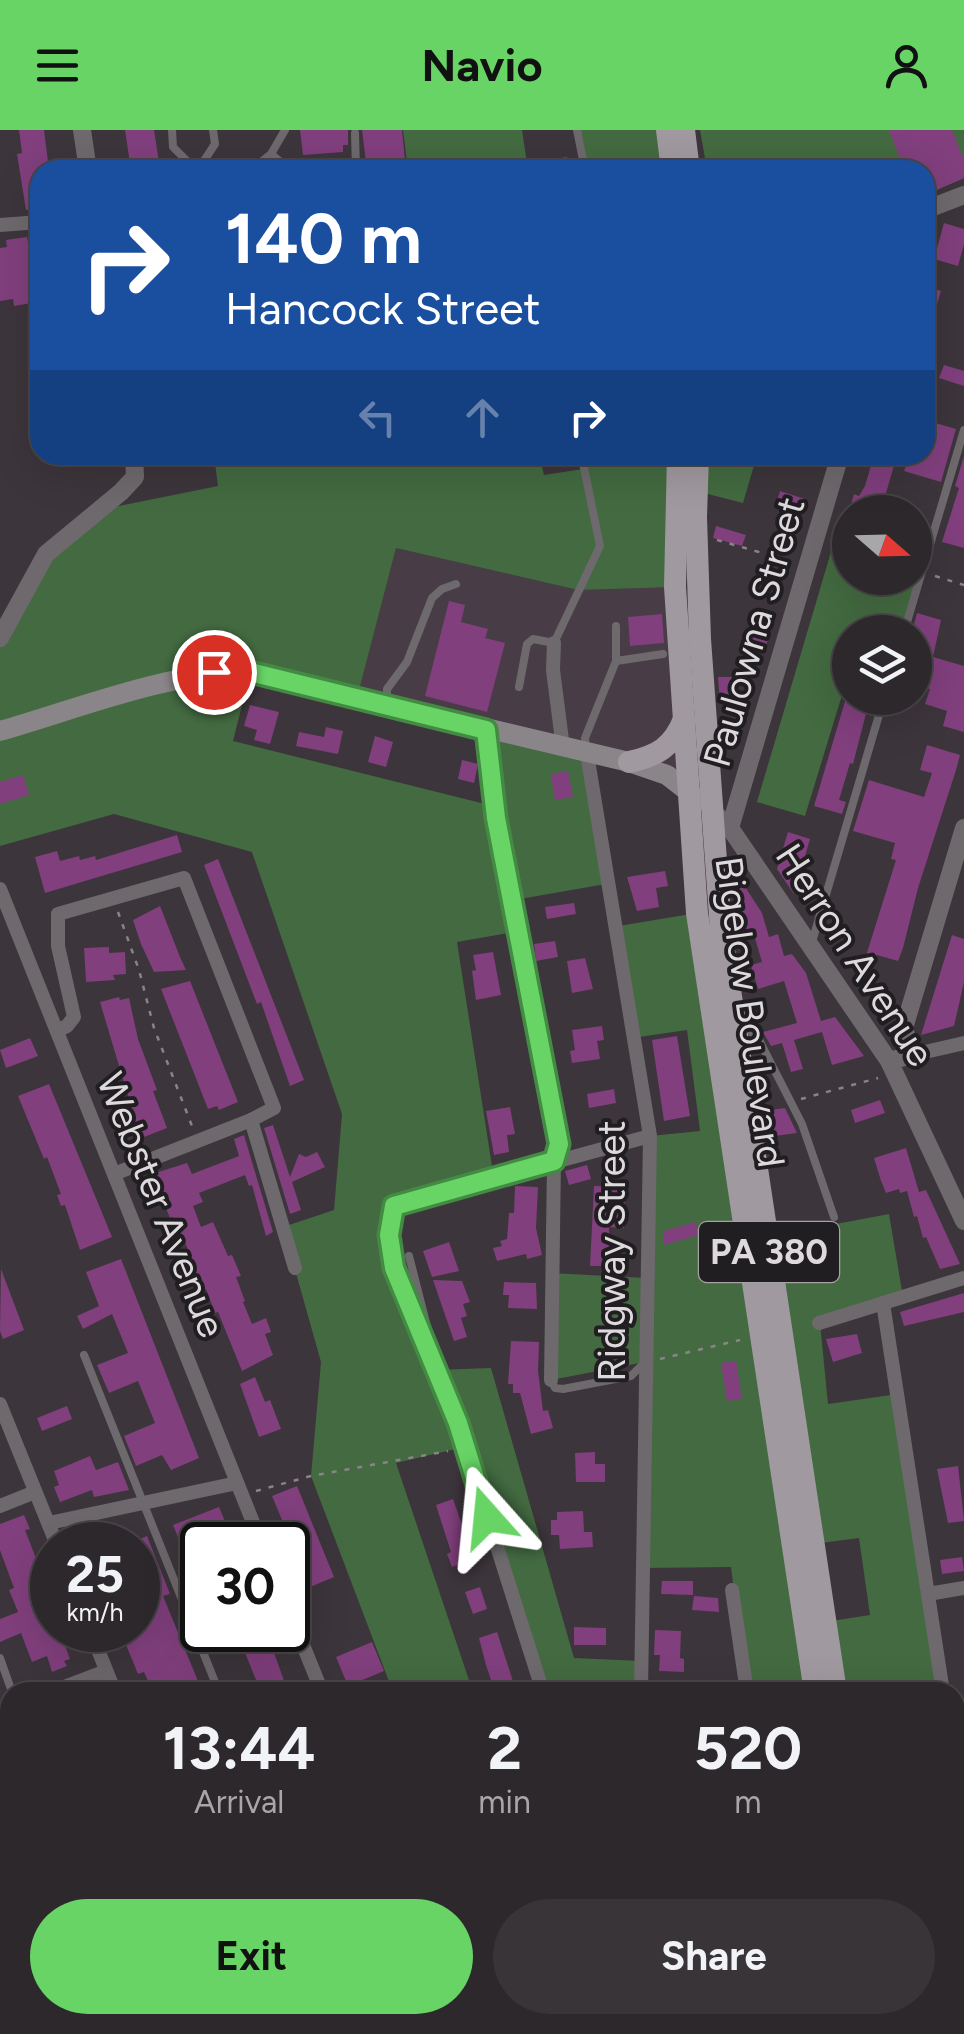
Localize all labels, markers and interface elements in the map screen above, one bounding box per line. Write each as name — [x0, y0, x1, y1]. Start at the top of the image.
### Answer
icon: menu — [30, 38, 85, 93]
text: Navio — [421, 38, 543, 92]
icon: person — [879, 38, 934, 93]
text: 140 m — [225, 196, 422, 281]
icon: right — [60, 200, 190, 330]
text: Hancock Street — [225, 281, 541, 335]
icon: left — [350, 390, 405, 445]
icon: ahead — [455, 390, 510, 445]
icon: right — [560, 390, 615, 445]
street label: Paulowna Street — [694, 492, 814, 772]
north arrow — [832, 495, 932, 595]
map controls — [832, 495, 932, 715]
button: layers — [832, 615, 932, 715]
pin — [172, 630, 257, 715]
icon: arrive — [187, 645, 242, 700]
street label: Herron Avenue — [766, 835, 944, 1075]
street label: Bigelow Boulevard — [705, 854, 795, 1170]
street label: Webster Avenue — [87, 1066, 235, 1344]
street label: Ridgway Street — [589, 1120, 635, 1382]
road number: PA 380 — [699, 1222, 839, 1282]
position arrow — [435, 1465, 539, 1569]
speed limit sign: 30 — [180, 1522, 310, 1652]
text: 25 — [66, 1544, 124, 1605]
text: km/h — [66, 1597, 124, 1627]
text: 13:44 — [163, 1712, 316, 1784]
text: 2 — [487, 1712, 522, 1784]
text: 520 — [694, 1712, 802, 1784]
text: Arrival — [194, 1783, 284, 1821]
text: min — [478, 1783, 531, 1821]
text: m — [734, 1783, 762, 1821]
button: Exit — [30, 1899, 473, 2014]
button: Share — [493, 1899, 935, 2014]

